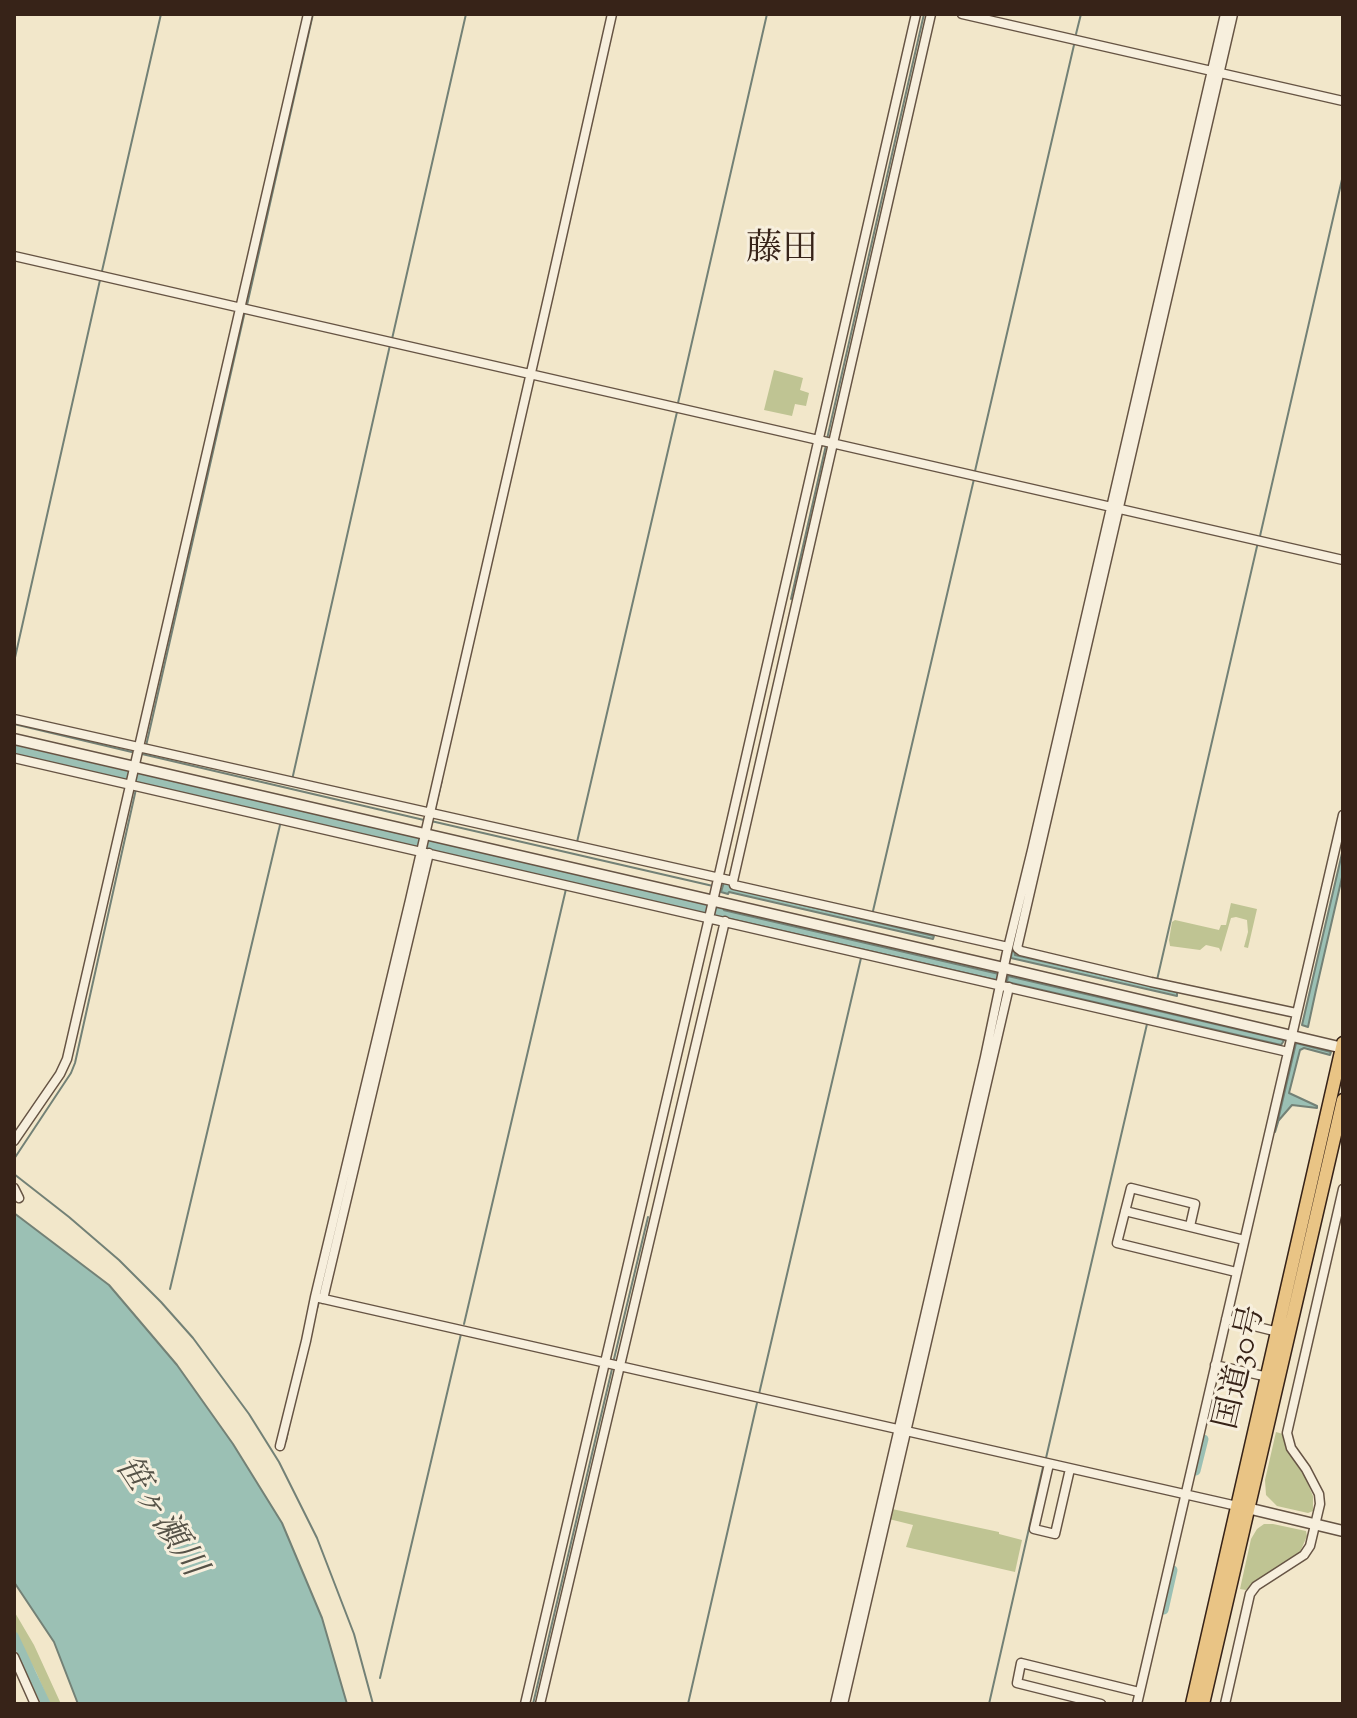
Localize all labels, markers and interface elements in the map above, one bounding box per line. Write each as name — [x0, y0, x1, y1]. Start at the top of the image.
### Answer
district label: 藤田 — [746, 231, 818, 275]
street label: 国道30号 — [1210, 1303, 1276, 1433]
water label: 笹ヶ瀬川 — [103, 1450, 211, 1586]

